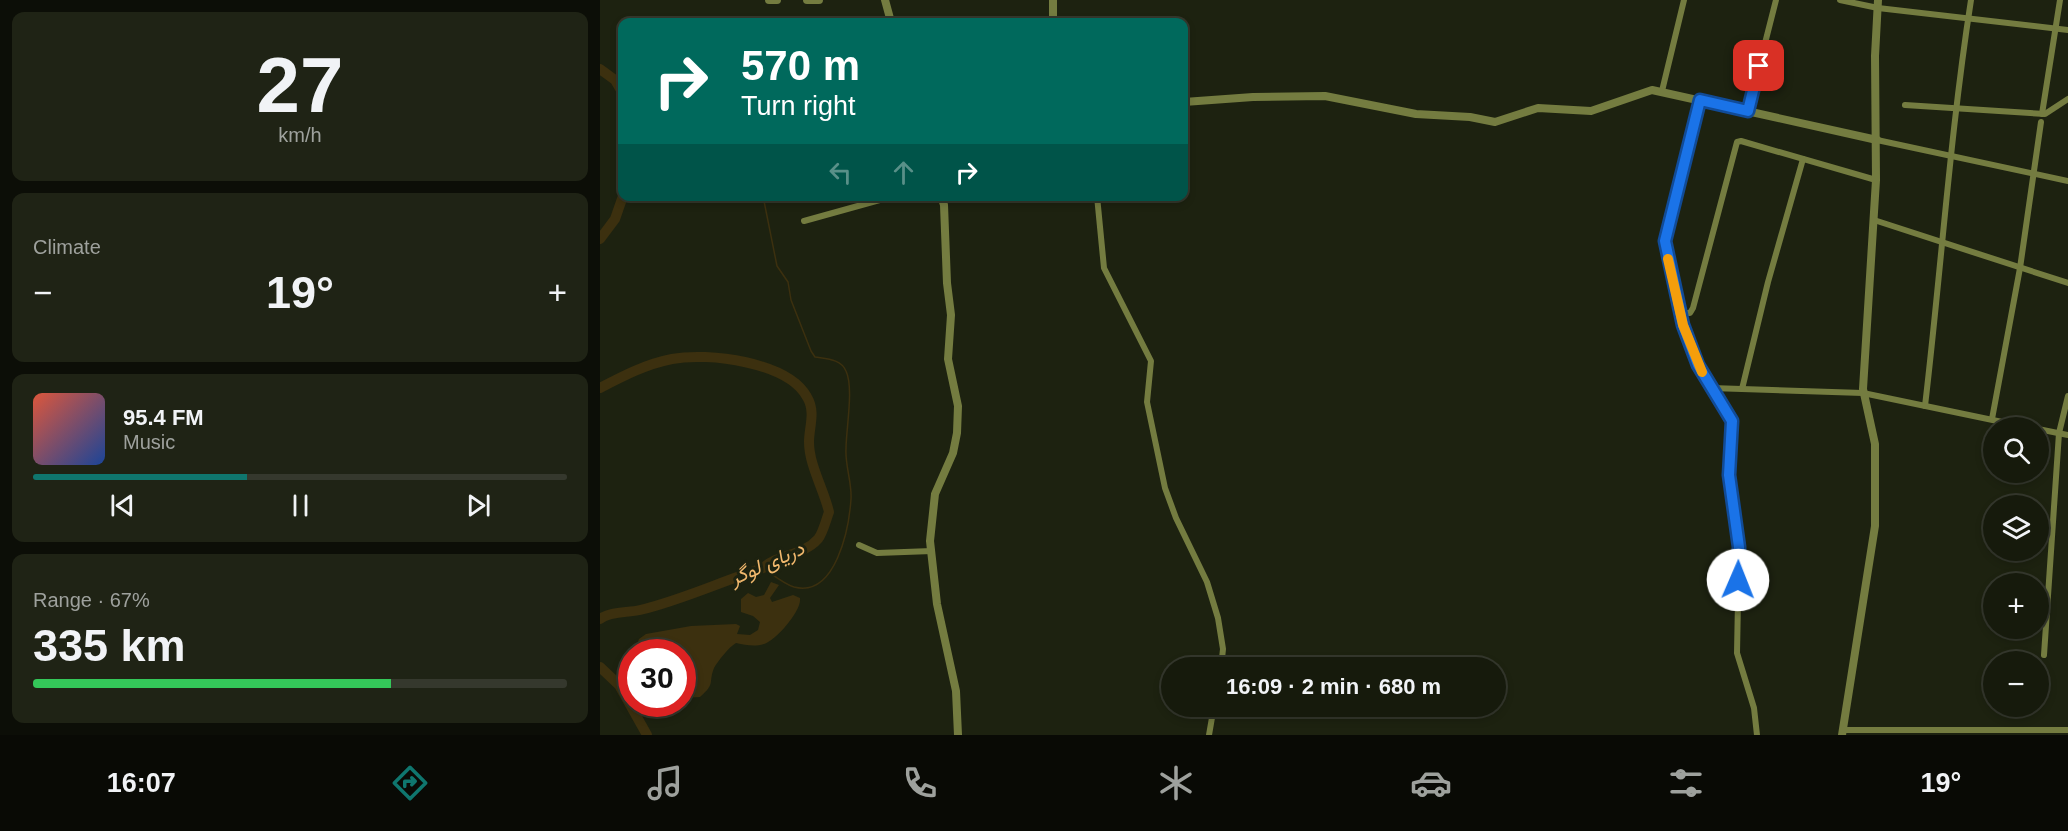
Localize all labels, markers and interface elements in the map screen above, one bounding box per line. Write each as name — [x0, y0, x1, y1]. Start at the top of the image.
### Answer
pin — [1733, 40, 1784, 91]
text: 27 — [257, 41, 343, 129]
icon: right — [642, 42, 720, 120]
text: 570 m — [741, 42, 860, 89]
icon: arrive — [1742, 49, 1775, 82]
text: Turn right — [741, 91, 856, 121]
text: km/h — [278, 124, 322, 146]
icon: left — [824, 156, 857, 189]
icon: ahead — [887, 156, 920, 189]
icon: right — [950, 156, 983, 189]
text: Climate — [33, 236, 101, 258]
text: 19° — [266, 267, 334, 318]
text: − — [33, 274, 52, 311]
text: + — [548, 274, 567, 311]
text: 95.4 FM — [123, 405, 204, 430]
map controls — [1983, 417, 2049, 717]
button: search — [1983, 417, 2049, 483]
text: Music — [123, 431, 175, 453]
icon: previous — [106, 489, 139, 522]
icon: pause — [284, 489, 317, 522]
icon: next — [462, 489, 495, 522]
button: layers — [1983, 495, 2049, 561]
water label: دریای لوگر — [725, 537, 809, 592]
position arrow — [1706, 548, 1770, 612]
button: + — [1983, 573, 2049, 639]
text: Range · 67% — [33, 589, 150, 611]
text: 335 km — [33, 620, 186, 671]
speed limit sign: 30 — [618, 639, 696, 717]
button: − — [1983, 651, 2049, 717]
text: 16:09 · 2 min · 680 m — [1226, 674, 1441, 699]
icon: directions — [389, 762, 431, 804]
icon: music — [644, 762, 686, 804]
icon: phone — [899, 762, 941, 804]
icon: climate — [1155, 762, 1197, 804]
icon: car — [1410, 762, 1452, 804]
icon: filters — [1665, 762, 1707, 804]
text: 16:07 — [107, 768, 176, 798]
text: 19° — [1920, 768, 1961, 798]

